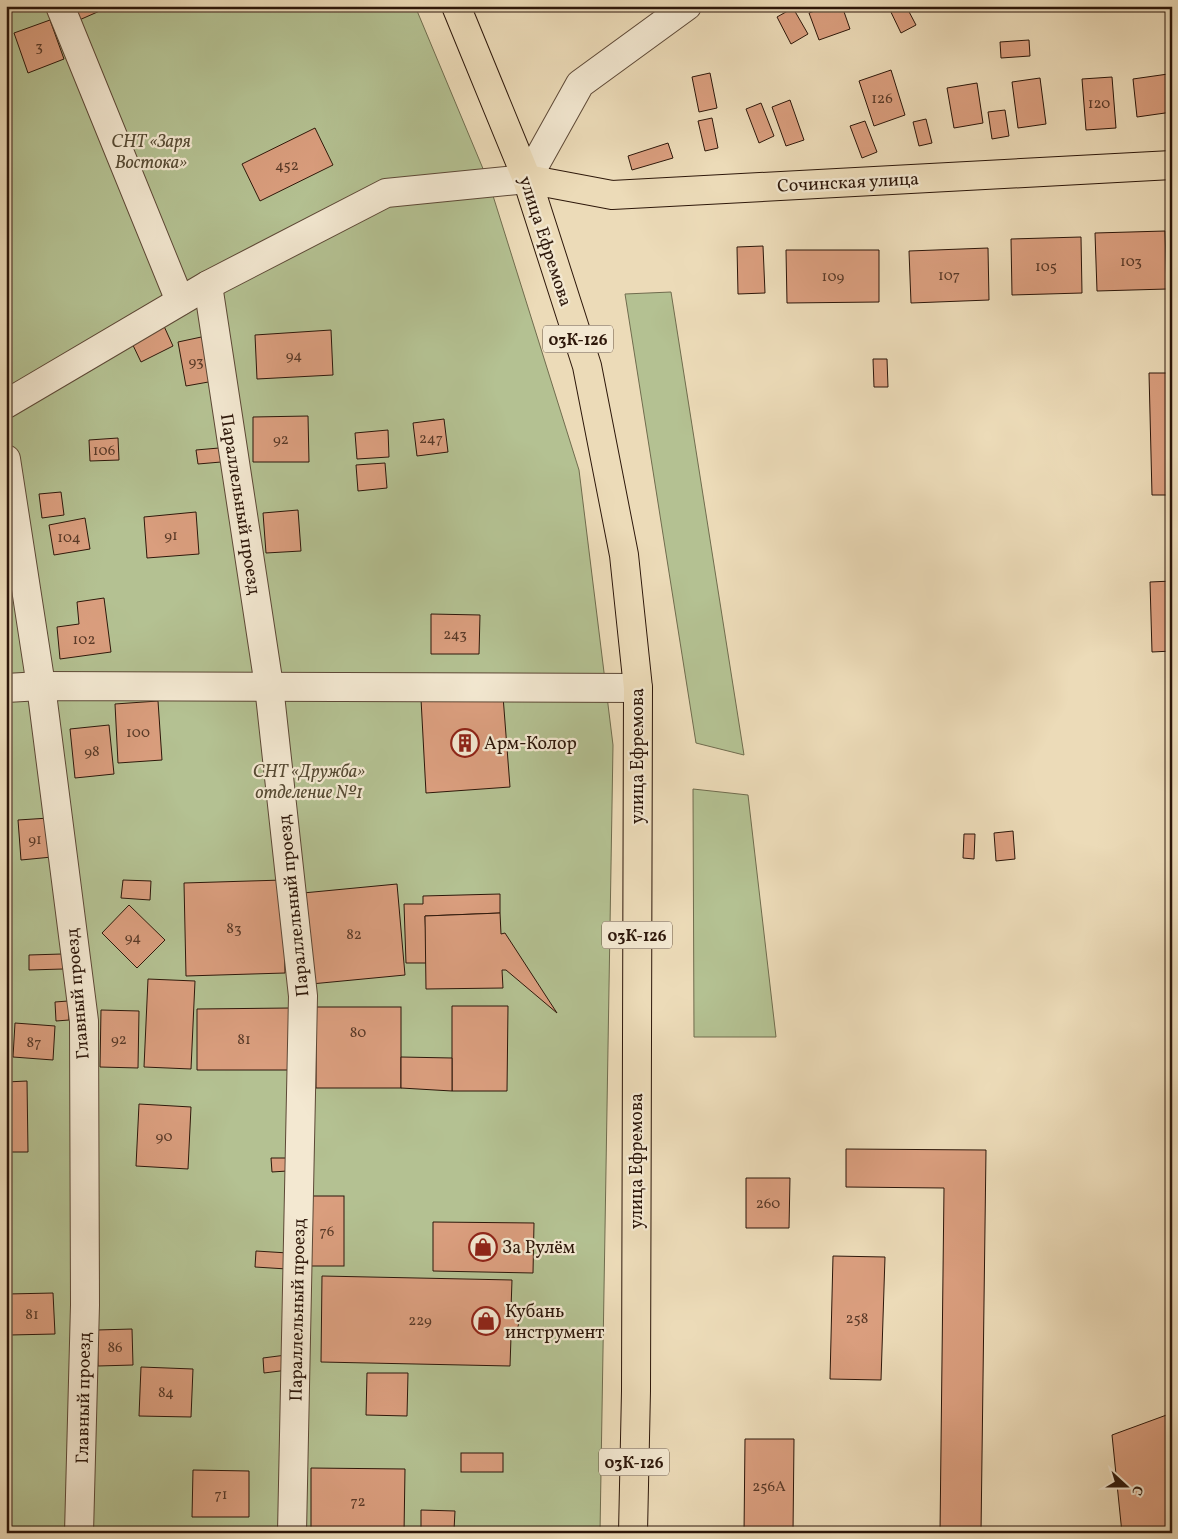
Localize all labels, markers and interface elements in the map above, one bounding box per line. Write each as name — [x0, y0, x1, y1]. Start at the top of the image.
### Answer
house number: 3 — [35, 37, 43, 58]
house number: 126 — [871, 89, 893, 110]
house number: 120 — [1088, 94, 1110, 115]
park label: СНТ «Заря Востока» — [111, 130, 191, 176]
house number: 452 — [275, 156, 299, 177]
street label: Сочинская улица — [776, 167, 920, 200]
street label: улица Ефремова — [512, 173, 577, 310]
house number: 103 — [1120, 252, 1142, 273]
house number: 105 — [1035, 257, 1057, 278]
house number: 107 — [938, 266, 960, 287]
house number: 109 — [822, 267, 845, 288]
road number: 03К-126 — [543, 326, 613, 352]
house number: 94 — [286, 346, 302, 367]
house number: 93 — [188, 352, 204, 373]
street label: Параллельный проезд — [213, 412, 266, 597]
house number: 247 — [419, 429, 443, 450]
house number: 92 — [273, 430, 289, 451]
house number: 106 — [93, 441, 115, 462]
house number: 91 — [164, 526, 178, 547]
house number: 104 — [57, 528, 81, 549]
house number: 243 — [443, 625, 467, 646]
house number: 102 — [73, 630, 95, 651]
street label: улица Ефремова — [626, 688, 651, 824]
house number: 100 — [126, 723, 150, 744]
building icon: Арм-Колор — [450, 728, 480, 758]
place label: Арм-Колор — [484, 732, 577, 757]
house number: 98 — [84, 742, 100, 763]
park label: СНТ «Дружба» отделение №1 — [253, 760, 365, 806]
street label: Параллельный проезд — [272, 814, 316, 998]
house number: 91 — [28, 830, 42, 851]
house number: 83 — [226, 919, 242, 940]
road number: 03К-126 — [602, 922, 672, 948]
house number: 82 — [346, 925, 362, 946]
street label: Главный проезд — [60, 927, 97, 1061]
house number: 94 — [125, 928, 141, 949]
house number: 80 — [350, 1023, 366, 1044]
house number: 92 — [111, 1030, 127, 1051]
house number: 81 — [237, 1030, 251, 1051]
house number: 87 — [27, 1033, 41, 1054]
street label: улица Ефремова — [625, 1093, 650, 1229]
house number: 90 — [155, 1127, 173, 1148]
house number: 260 — [756, 1194, 780, 1215]
street label: Параллельный проезд — [284, 1218, 313, 1402]
house number: 76 — [320, 1222, 334, 1243]
shop icon: За Рулём — [468, 1232, 498, 1262]
place label: За Рулём — [502, 1236, 575, 1261]
place label: Кубань инструмент — [505, 1300, 604, 1346]
house number: 81 — [25, 1305, 39, 1326]
shop icon: Кубань инструмент — [471, 1306, 501, 1336]
house number: 258 — [846, 1309, 868, 1330]
house number: 229 — [408, 1311, 432, 1332]
street label: Главный проезд — [71, 1332, 98, 1464]
house number: 86 — [107, 1338, 123, 1359]
house number: 84 — [158, 1383, 174, 1404]
road number: 03К-126 — [599, 1448, 669, 1475]
north arrow — [1100, 1462, 1150, 1512]
house number: 256А — [752, 1477, 786, 1498]
text: С — [1126, 1483, 1147, 1498]
house number: 71 — [214, 1485, 228, 1506]
house number: 72 — [350, 1492, 366, 1513]

